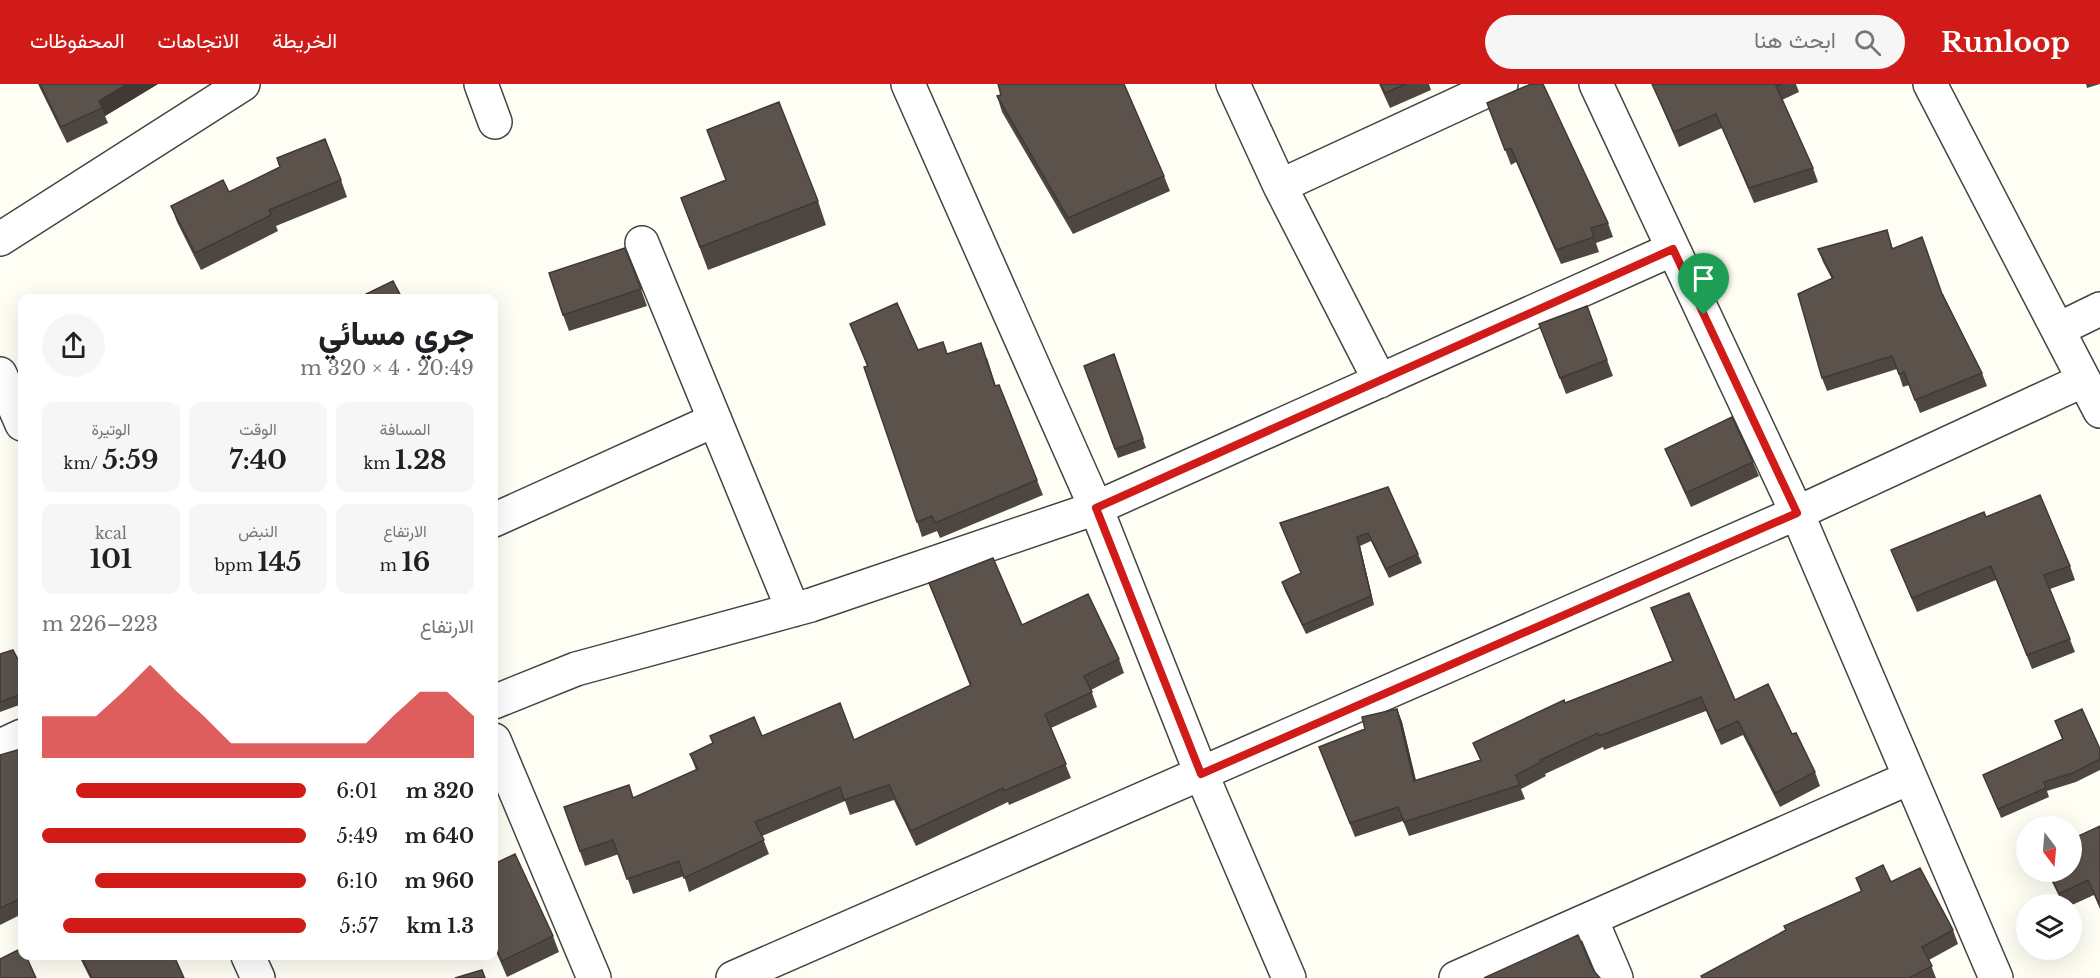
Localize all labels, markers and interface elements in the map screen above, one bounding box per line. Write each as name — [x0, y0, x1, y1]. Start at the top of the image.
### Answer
search box — [1485, 15, 1905, 69]
text: Runloop — [1941, 25, 2070, 60]
icon: search — [1851, 26, 1884, 59]
text: ابحث هنا — [1754, 27, 1836, 54]
text: المحفوظات — [30, 28, 125, 54]
text: الاتجاهات — [158, 28, 239, 54]
text: الخريطة — [272, 28, 337, 54]
pin — [1678, 253, 1729, 315]
icon: arrive — [1687, 262, 1720, 295]
text: جري مسائي — [318, 313, 474, 354]
button: share — [42, 314, 105, 377]
text: 20:49 · 4 × 320 m — [300, 356, 474, 380]
text: الوتيرة — [91, 419, 131, 439]
text: الوقت — [239, 419, 277, 439]
text: المسافة — [380, 419, 430, 439]
text: 5:59 — [103, 444, 158, 476]
text: 7:40 — [229, 444, 287, 476]
text: 1.28 — [395, 444, 447, 476]
text: /km — [64, 453, 103, 473]
text: km — [363, 453, 395, 473]
text: النبض — [238, 521, 278, 541]
text: الارتفاع — [383, 521, 427, 541]
text: kcal — [95, 523, 127, 543]
text: 101 — [90, 543, 132, 575]
text: 145 — [258, 546, 302, 578]
text: 16 — [401, 546, 430, 578]
text: bpm — [214, 555, 258, 575]
text: m — [380, 555, 401, 575]
text: 223–226 m — [42, 612, 158, 636]
text: الارتفاع — [420, 614, 474, 638]
text: 6:01 — [336, 779, 378, 803]
text: 320 m — [406, 779, 474, 803]
north arrow — [2016, 816, 2082, 882]
map controls — [2016, 816, 2082, 960]
text: 5:49 — [336, 824, 378, 848]
text: 640 m — [405, 824, 474, 848]
text: 6:10 — [336, 869, 378, 893]
text: 960 m — [404, 869, 474, 893]
button: layers — [2016, 894, 2082, 960]
text: 5:57 — [340, 914, 378, 938]
text: 1.3 km — [407, 914, 474, 938]

